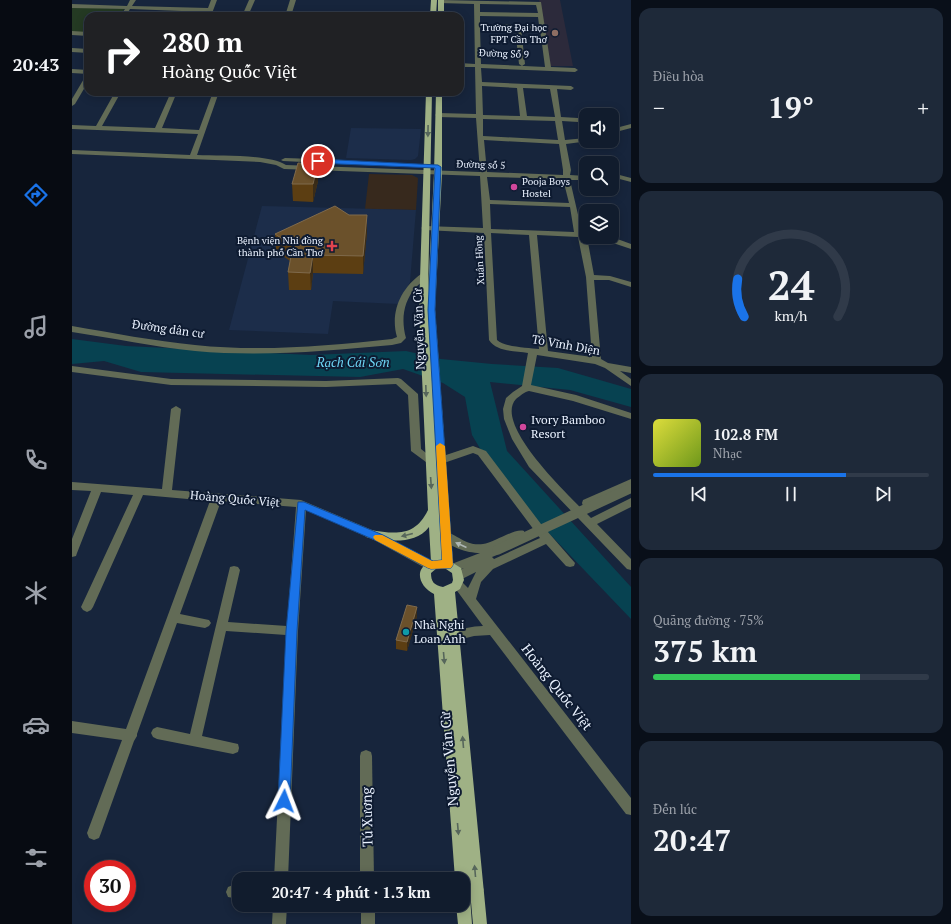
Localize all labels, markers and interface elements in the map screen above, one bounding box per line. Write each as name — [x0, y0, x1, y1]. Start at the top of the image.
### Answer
place label: Trường Đại học FPT Cần Thơ — [480, 21, 548, 46]
text: 280 m — [162, 23, 243, 60]
icon: right — [96, 28, 148, 80]
marker: Trường Đại học FPT Cần Thơ — [550, 28, 560, 38]
street label: Đường Số 9 — [479, 46, 529, 61]
text: 20:43 — [13, 52, 59, 76]
text: Hoàng Quốc Việt — [162, 59, 297, 83]
text: Điều hòa — [653, 67, 704, 85]
text: 19° — [768, 87, 814, 127]
text: − — [653, 93, 665, 122]
text: + — [917, 93, 929, 122]
map controls — [579, 108, 619, 244]
button: sound — [579, 108, 619, 148]
one-way arrow — [425, 125, 431, 138]
pin — [301, 144, 335, 178]
icon: arrive — [307, 150, 329, 172]
button: search — [579, 156, 619, 196]
street label: Đường số 5 — [456, 157, 506, 172]
place label: Pooja Boys Hostel — [522, 175, 570, 200]
icon: directions — [22, 181, 50, 209]
marker: Pooja Boys Hostel — [509, 182, 519, 192]
button: layers — [579, 204, 619, 244]
place label: Bệnh viện Nhi đồng thành phố Cần Thơ — [237, 234, 324, 259]
street label: Xuân Hồng — [472, 234, 487, 285]
marker: Bệnh viện Nhi đồng thành phố Cần Thơ — [326, 240, 338, 252]
text: 24 — [767, 257, 815, 312]
street label: Nguyễn Văn Cừ — [410, 288, 427, 370]
text: km/h — [775, 305, 808, 324]
icon: music — [22, 313, 50, 341]
street label: Đường dân cư — [131, 316, 206, 341]
street label: Tô Vĩnh Diện — [531, 331, 601, 358]
water label: Rạch Cái Sơn — [315, 353, 390, 371]
one-way arrow — [423, 385, 430, 397]
place label: Ivory Bamboo Resort — [531, 412, 605, 441]
marker: Ivory Bamboo Resort — [518, 422, 528, 432]
text: 102.8 FM — [713, 424, 778, 444]
text: Nhạc — [713, 444, 742, 462]
icon: phone — [22, 446, 50, 474]
one-way arrow — [428, 476, 435, 489]
icon: previous — [688, 483, 710, 505]
icon: pause — [780, 483, 802, 505]
icon: next — [872, 483, 894, 505]
street label: Hoàng Quốc Việt — [190, 487, 281, 510]
one-way arrow — [401, 532, 413, 538]
one-way arrow — [455, 542, 467, 548]
icon: climate — [22, 579, 50, 607]
text: Quãng đường · 75% — [653, 611, 764, 629]
place label: Nhà Nghỉ Loan Anh — [414, 617, 465, 646]
marker: Nhà Nghỉ Loan Anh — [401, 627, 411, 637]
text: 375 km — [653, 631, 757, 671]
street label: Hoàng Quốc Việt — [518, 639, 598, 735]
one-way arrow — [440, 652, 447, 664]
icon: car — [22, 711, 50, 739]
street label: Nguyễn Văn Cừ — [435, 711, 462, 807]
one-way arrow — [460, 736, 467, 748]
position arrow — [263, 780, 305, 822]
street label: Tú Xương — [356, 786, 377, 847]
text: Đến lúc — [653, 800, 697, 818]
text: 20:47 — [653, 820, 731, 860]
one-way arrow — [454, 823, 461, 835]
icon: filters — [22, 844, 50, 872]
speed limit sign: 30 — [84, 860, 136, 912]
one-way arrow — [472, 865, 478, 877]
text: 20:47 · 4 phút · 1.3 km — [272, 882, 430, 902]

